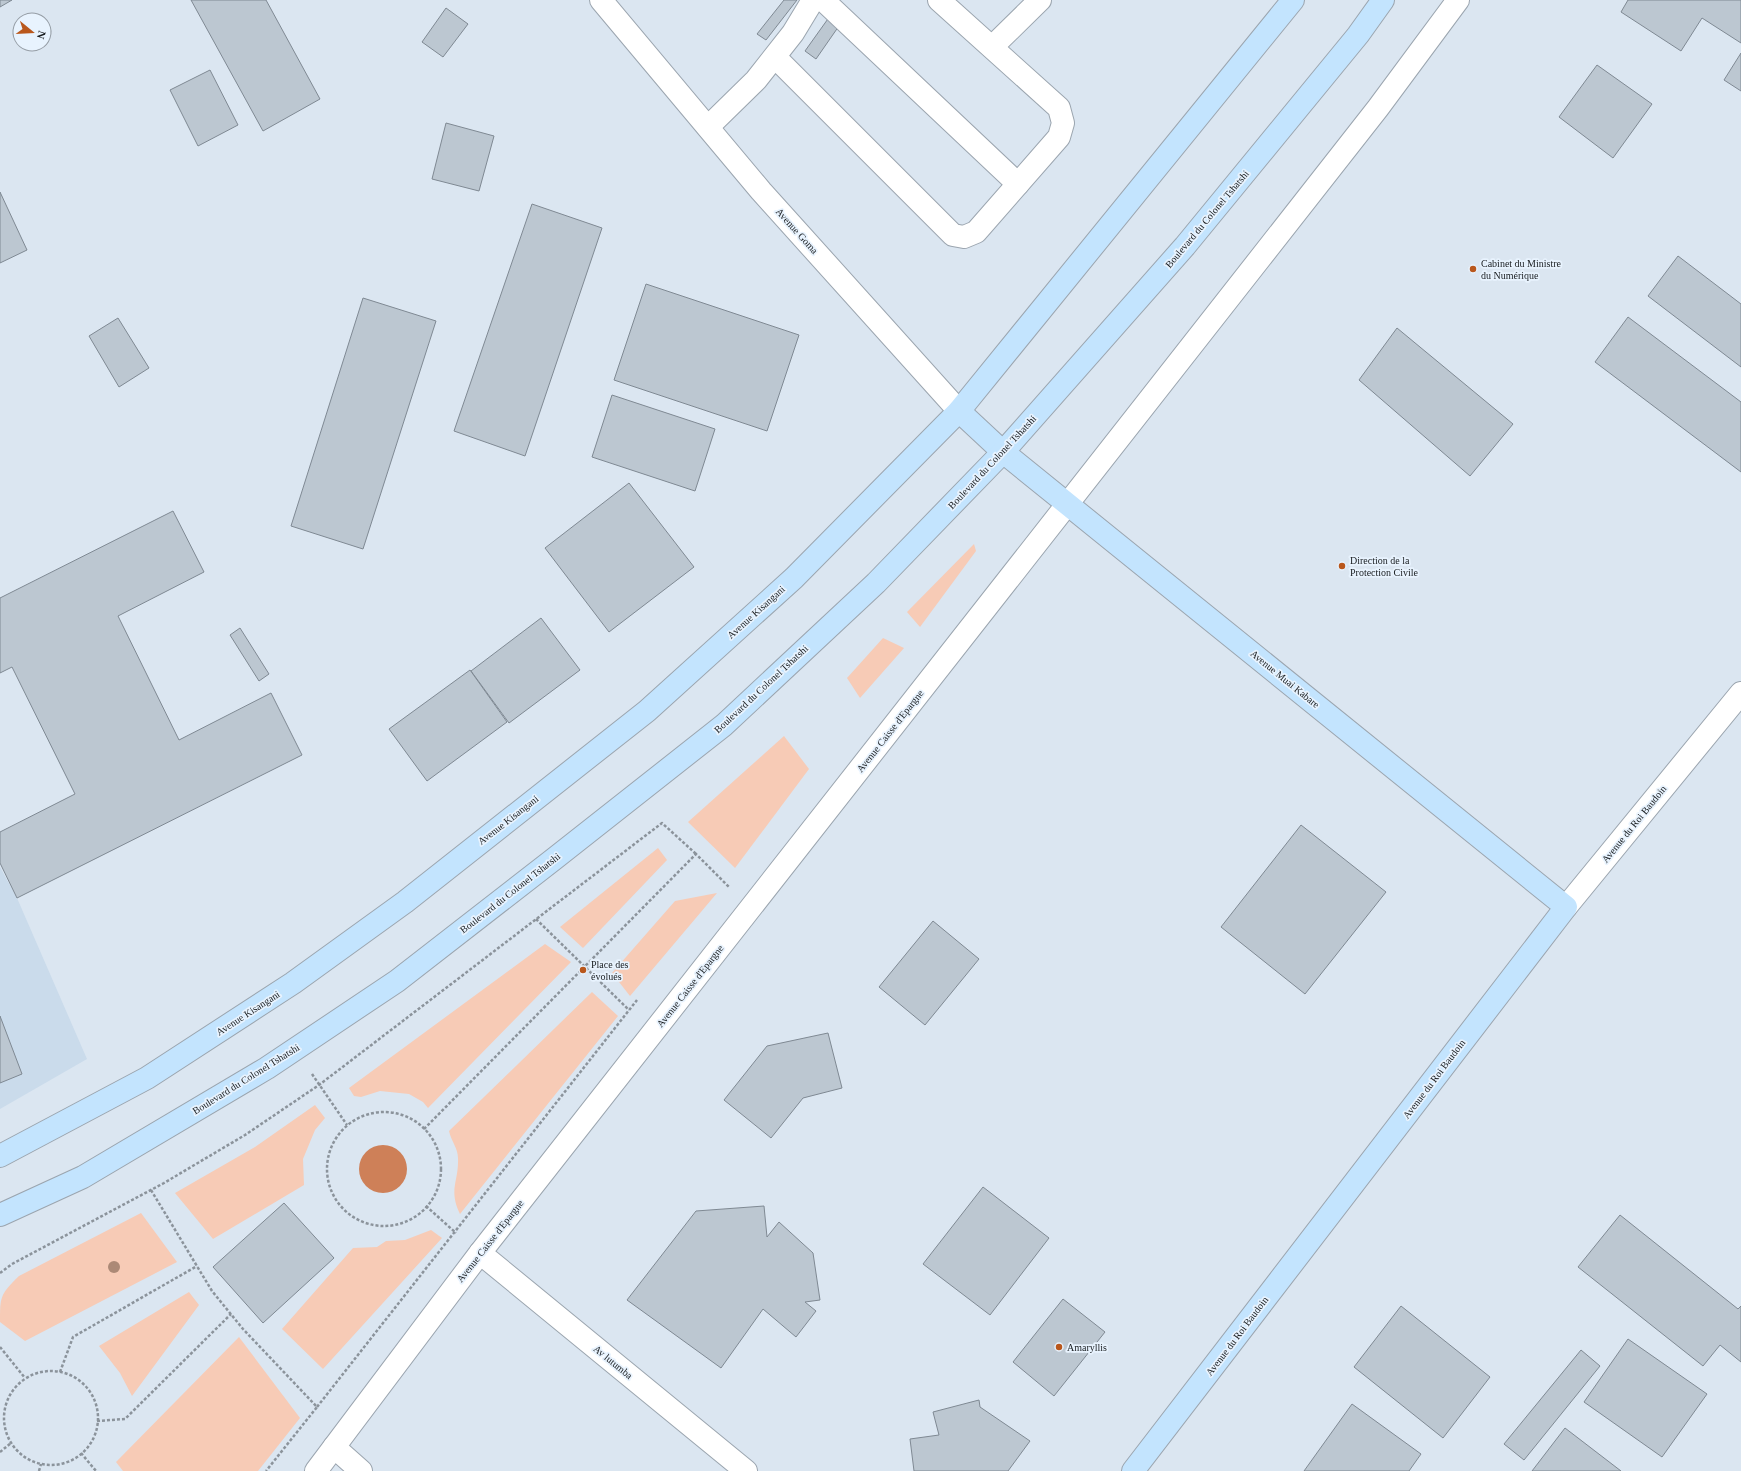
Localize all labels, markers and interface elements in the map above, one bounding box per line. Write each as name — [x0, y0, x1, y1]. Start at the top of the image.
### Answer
north arrow — [12, 12, 52, 52]
text: N — [35, 29, 48, 41]
street label: Boulevard du Colonel Tshatshi — [1163, 168, 1251, 270]
street label: Avenue Goma — [774, 206, 821, 256]
place label: Cabinet du Ministre du Numérique — [1481, 258, 1562, 281]
marker: Cabinet du Ministre du Numérique — [1468, 264, 1478, 274]
street label: Boulevard du Colonel Tshatshi — [946, 413, 1038, 511]
place label: Direction de la Protection Civile — [1350, 555, 1419, 578]
marker: Direction de la Protection Civile — [1337, 561, 1347, 571]
street label: Avenue Kisangani — [725, 583, 787, 641]
street label: Boulevard du Colonel Tshatshi — [712, 643, 810, 735]
street label: Avenue Muai Kabare — [1248, 648, 1322, 710]
street label: Avenue Caisse d'Epargne — [854, 687, 926, 774]
street label: Avenue du Roi Baudoin — [1599, 783, 1669, 865]
street label: Avenue Kisangani — [476, 793, 540, 847]
street label: Boulevard du Colonel Tshatshi — [458, 850, 562, 935]
street label: Avenue Caisse d'Epargne — [654, 942, 726, 1029]
place label: Place des évolués — [591, 959, 629, 982]
marker: Place des évolués — [578, 965, 588, 975]
street label: Avenue Kisangani — [214, 988, 282, 1038]
street label: Avenue du Roi Baudoin — [1401, 1037, 1467, 1121]
street label: Boulevard du Colonel Tshatshi — [191, 1041, 302, 1116]
street label: Avenue Caisse d'Epargne — [454, 1197, 526, 1284]
street label: Avenue du Roi Baudoin — [1204, 1294, 1270, 1378]
marker: Amaryllis — [1054, 1342, 1064, 1352]
place label: Amaryllis — [1067, 1342, 1107, 1353]
street label: Av lutumba — [591, 1343, 635, 1381]

